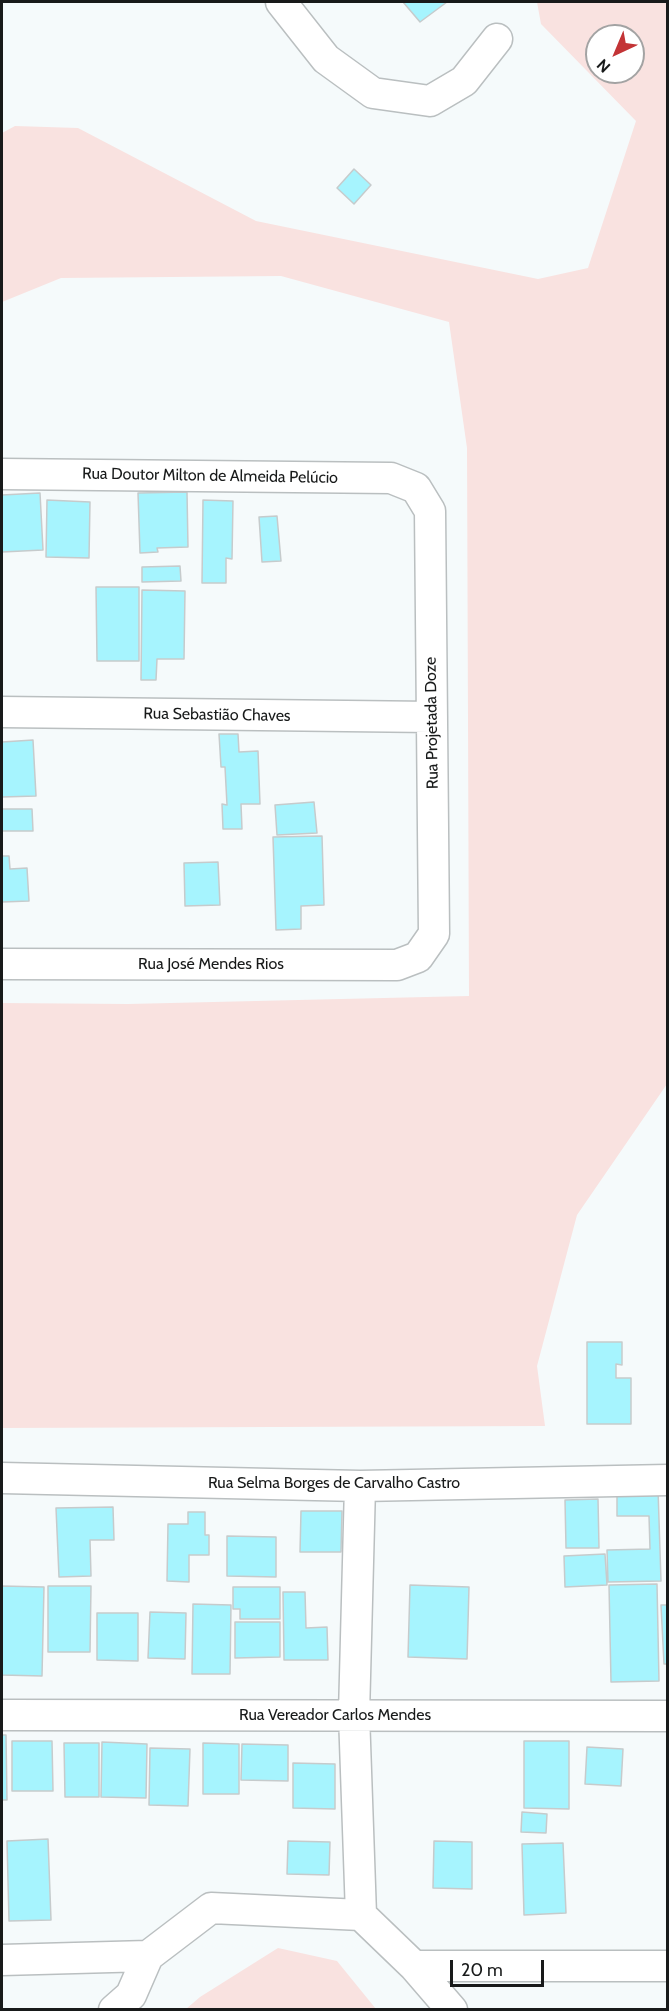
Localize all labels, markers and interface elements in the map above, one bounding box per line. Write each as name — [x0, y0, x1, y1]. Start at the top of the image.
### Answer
north arrow — [585, 24, 645, 84]
text: N — [593, 55, 614, 77]
street label: Rua Doutor Milton de Almeida Pelúcio — [82, 464, 338, 488]
street label: Rua Projetada Doze — [421, 657, 443, 789]
street label: Rua Sebastião Chaves — [143, 704, 291, 726]
street label: Rua José Mendes Rios — [138, 954, 284, 974]
street label: Rua Selma Borges de Carvalho Castro — [208, 1473, 460, 1493]
street label: Rua Vereador Carlos Mendes — [239, 1705, 431, 1725]
scale bar — [453, 1948, 548, 1986]
text: 20 m — [461, 1959, 503, 1981]

